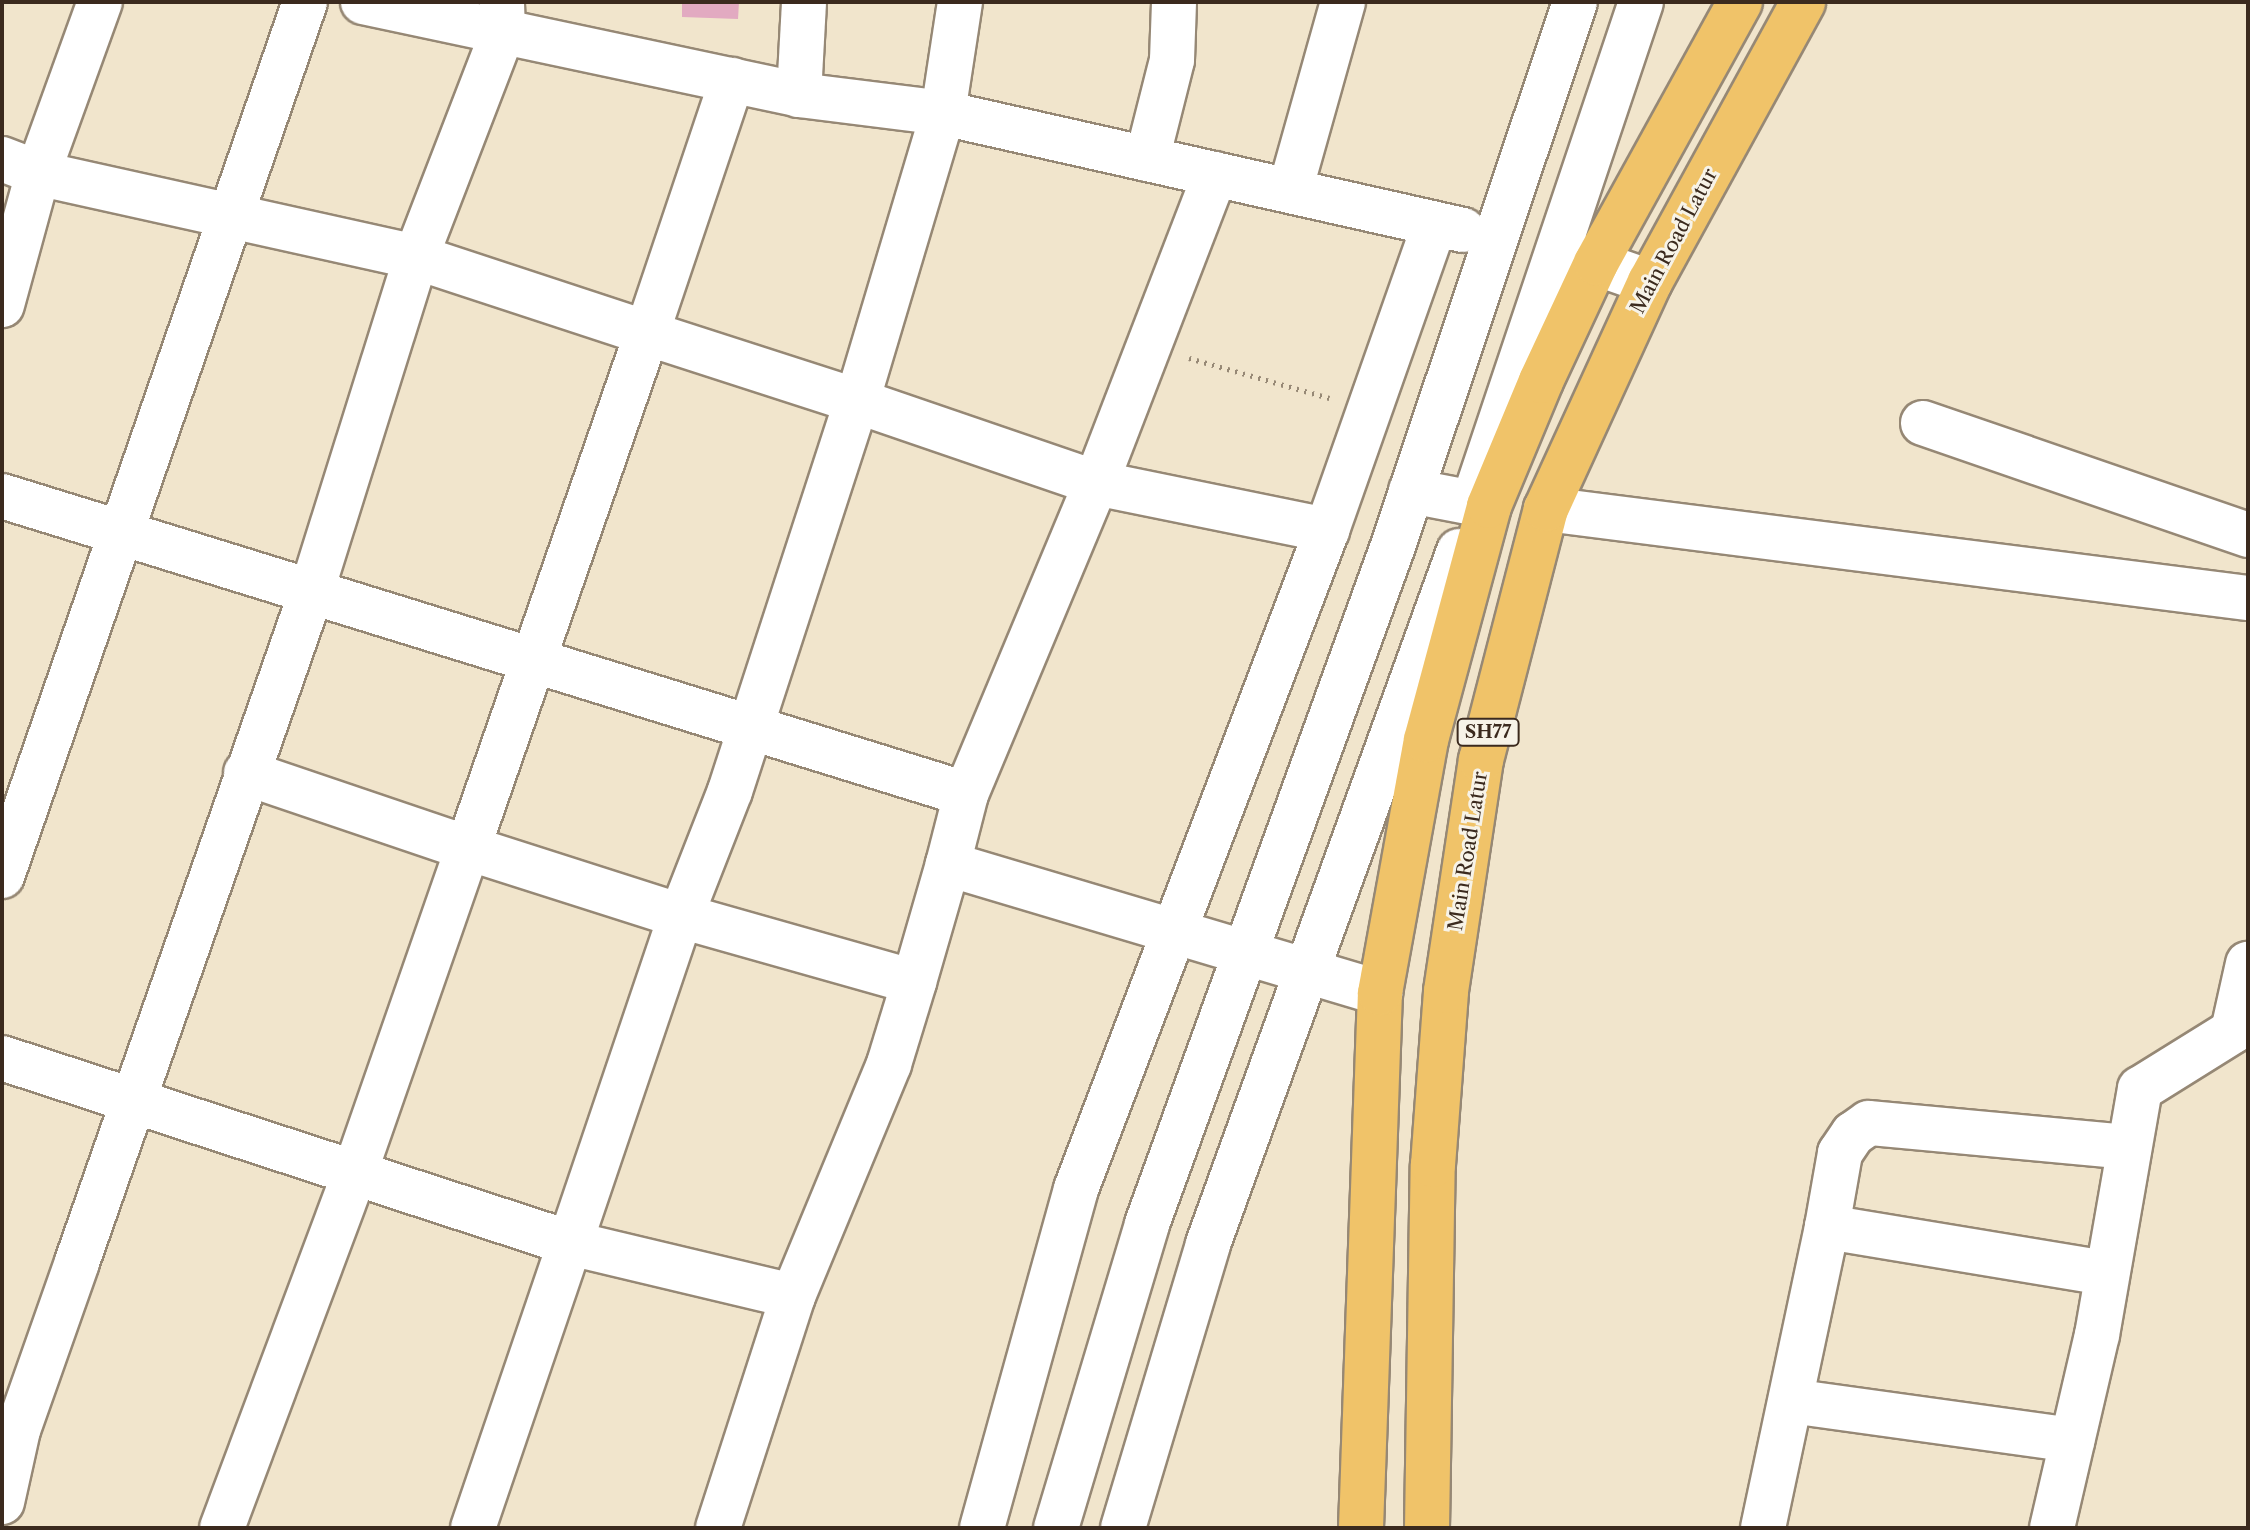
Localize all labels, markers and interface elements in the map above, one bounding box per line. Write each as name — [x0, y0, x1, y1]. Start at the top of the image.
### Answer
street label: Main Road Latur — [1626, 164, 1722, 318]
road number: SH77 — [1456, 718, 1520, 746]
street label: Main Road Latur — [1444, 770, 1492, 932]

